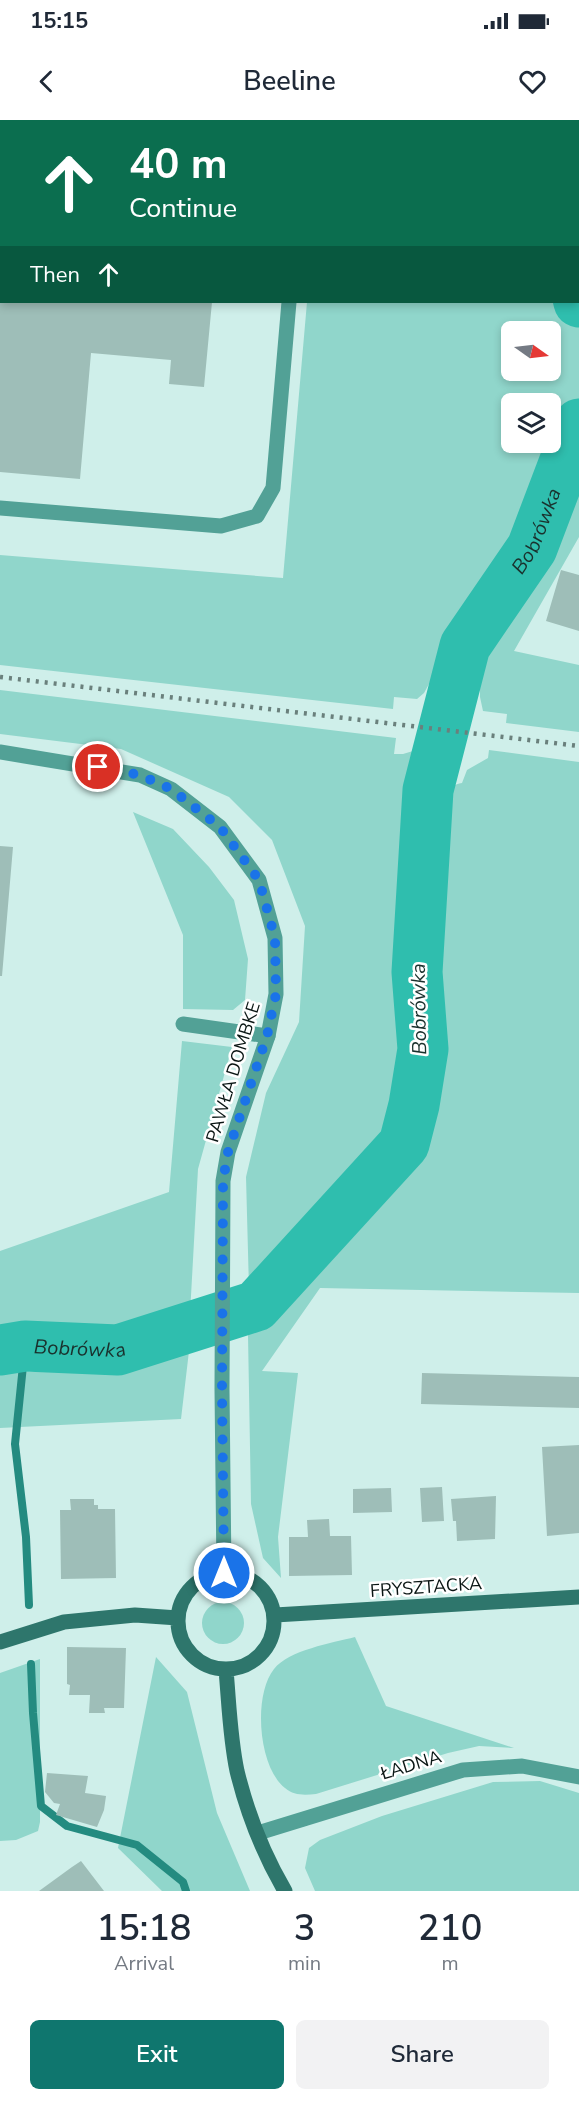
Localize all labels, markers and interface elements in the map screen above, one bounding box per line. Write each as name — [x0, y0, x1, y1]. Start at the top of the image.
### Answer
text: 15:15 — [30, 6, 88, 36]
text: Beeline — [243, 63, 336, 100]
icon: back — [30, 65, 63, 98]
icon: heart — [516, 65, 549, 98]
text: 40 m — [129, 136, 228, 193]
icon: ahead — [30, 144, 108, 222]
text: Continue — [129, 190, 237, 227]
icon: ahead — [92, 258, 125, 291]
text: Then — [30, 260, 80, 290]
north arrow — [501, 321, 561, 381]
map controls — [501, 321, 561, 453]
button: layers — [501, 393, 561, 453]
water label: Bobrówka — [505, 484, 567, 579]
pin — [72, 741, 123, 792]
icon: arrive — [81, 750, 114, 783]
water label: Bobrówka — [405, 963, 433, 1055]
street label: PAWŁA DOMBKE — [200, 999, 266, 1145]
water label: Bobrówka — [33, 1333, 129, 1364]
position arrow — [192, 1541, 256, 1605]
street label: FRYSZTACKA — [369, 1571, 483, 1603]
street label: ŁADNA — [377, 1744, 444, 1786]
text: 15:18 — [97, 1904, 191, 1953]
text: 3 — [294, 1904, 315, 1953]
text: 210 — [418, 1904, 482, 1953]
text: Arrival — [114, 1950, 174, 1977]
text: min — [288, 1950, 321, 1977]
text: m — [442, 1950, 459, 1977]
button: Exit — [30, 2020, 284, 2089]
button: Share — [296, 2020, 549, 2089]

